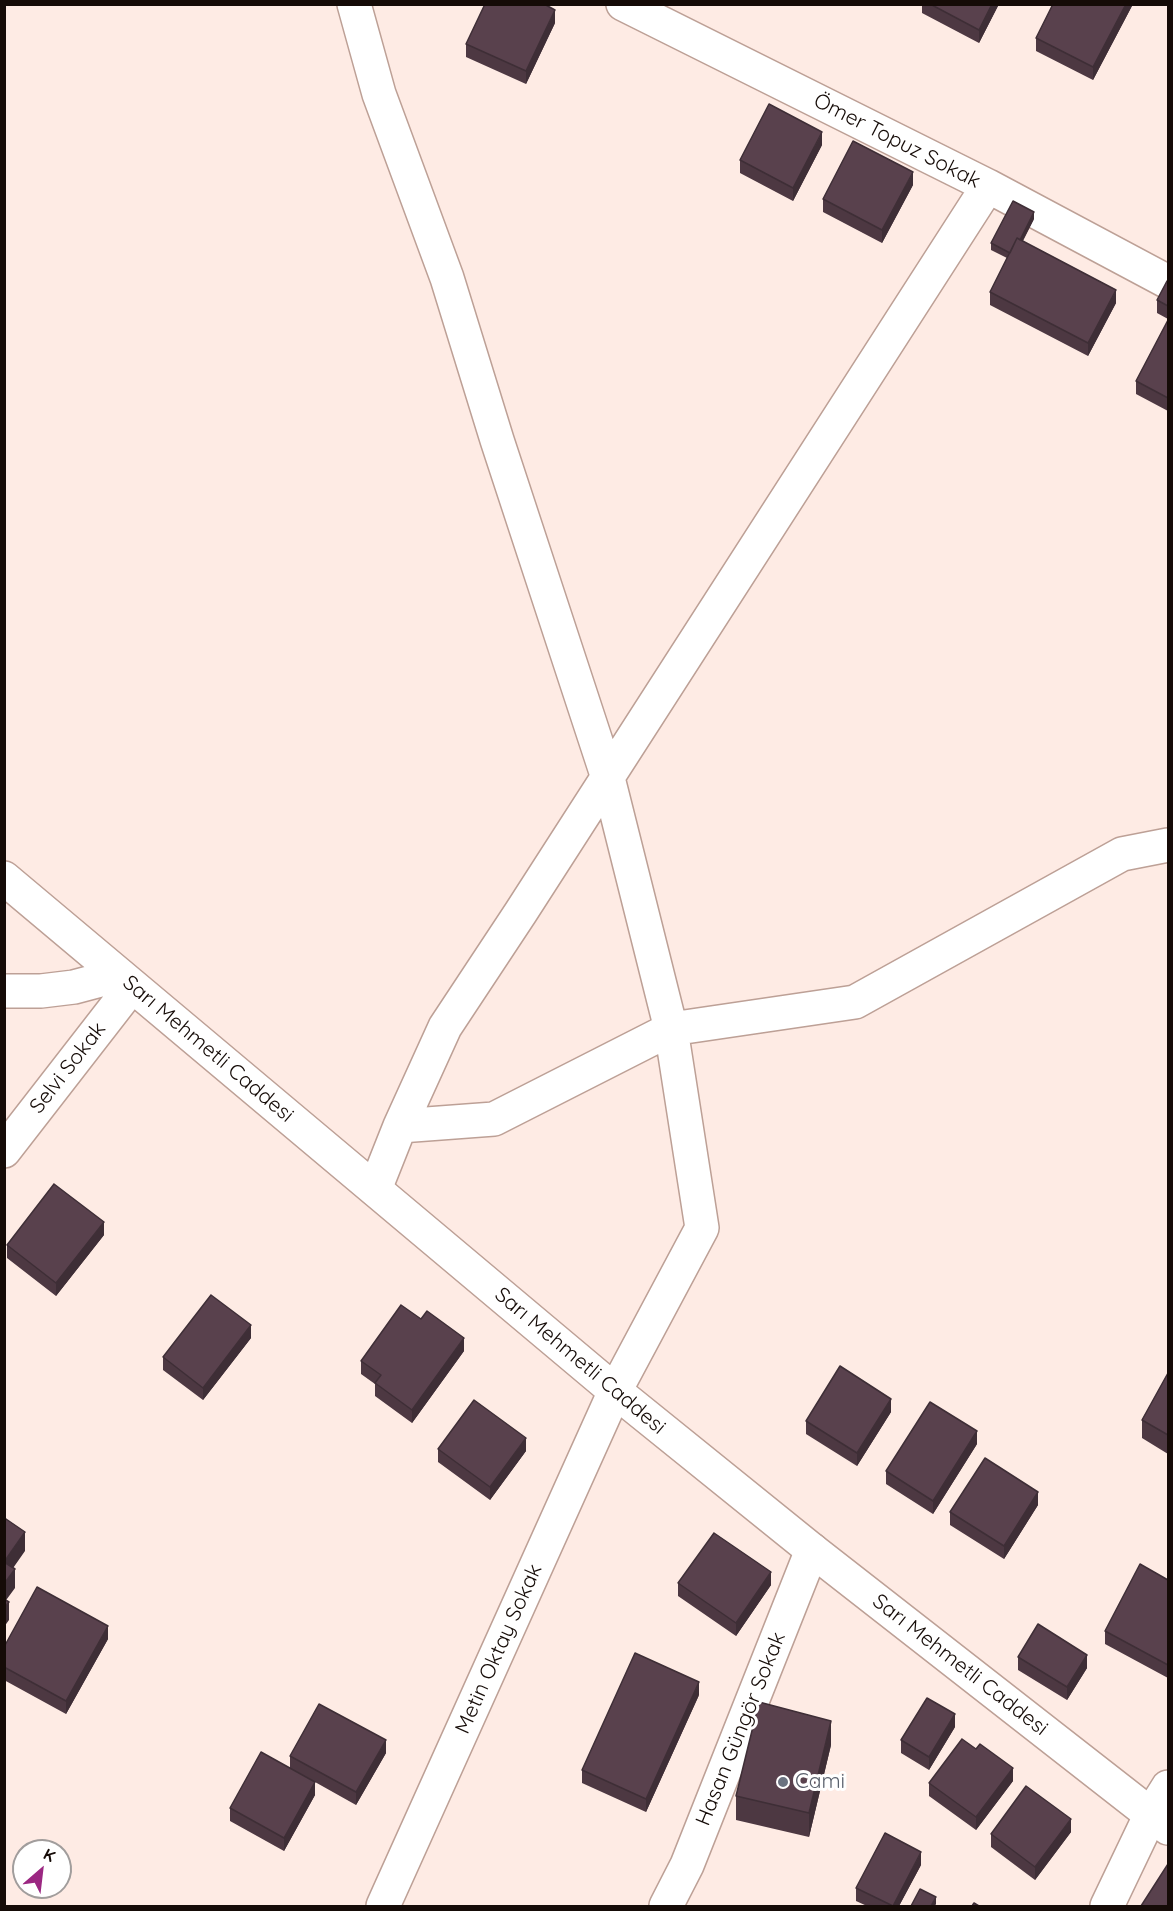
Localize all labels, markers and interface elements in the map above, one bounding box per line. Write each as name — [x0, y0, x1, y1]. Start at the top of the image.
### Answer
street label: Ömer Topuz Sokak — [809, 88, 985, 194]
street label: Sarı Mehmetli Caddesi — [117, 970, 299, 1128]
street label: Selvi Sokak — [25, 1017, 111, 1119]
street label: Sarı Mehmetli Caddesi — [489, 1282, 671, 1440]
street label: Metin Oktay Sokak — [450, 1560, 548, 1738]
street label: Sarı Mehmetli Caddesi — [867, 1589, 1053, 1741]
street label: Hasan Güngör Sokak — [691, 1629, 791, 1829]
place label: Cami — [795, 1769, 845, 1795]
marker: Cami — [776, 1775, 790, 1789]
north arrow — [12, 1839, 72, 1899]
text: K — [40, 1844, 59, 1866]

